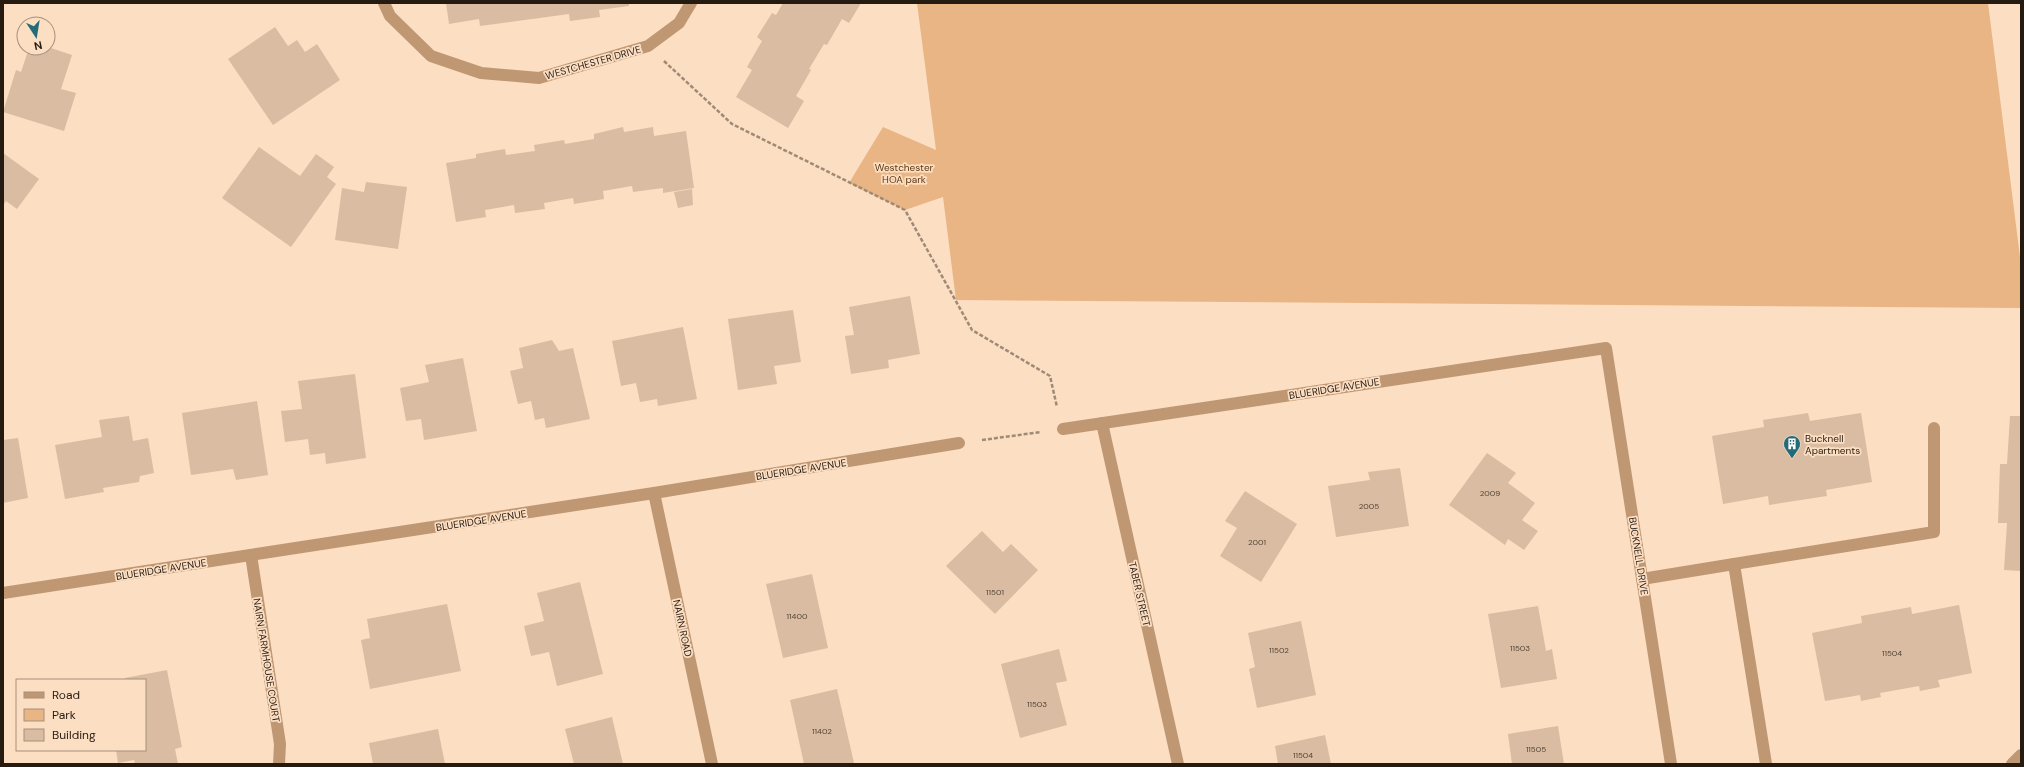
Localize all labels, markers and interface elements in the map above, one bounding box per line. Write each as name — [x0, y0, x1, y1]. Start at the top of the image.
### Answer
north arrow — [16, 16, 56, 56]
text: N — [33, 38, 43, 53]
street label: WESTCHESTER DRIVE — [544, 43, 643, 82]
park label: Westchester HOA park — [875, 161, 934, 186]
street label: BLUERIDGE AVENUE — [1288, 375, 1381, 402]
place label: Bucknell Apartments — [1805, 432, 1860, 457]
building icon: Bucknell Apartments — [1782, 434, 1802, 459]
street label: BLUERIDGE AVENUE — [755, 456, 848, 483]
house number: 2009 — [1480, 488, 1500, 498]
house number: 2005 — [1359, 501, 1379, 511]
street label: BLUERIDGE AVENUE — [435, 507, 528, 534]
street label: BUCKNELL DRIVE — [1626, 516, 1651, 596]
house number: 2001 — [1248, 537, 1266, 547]
street label: BLUERIDGE AVENUE — [115, 556, 208, 583]
street label: TABER STREET — [1126, 561, 1153, 628]
house number: 11501 — [986, 587, 1004, 597]
street label: NAIRN FARMHOUSE COURT — [250, 597, 283, 723]
street label: NAIRN ROAD — [670, 598, 695, 658]
house number: 11400 — [787, 611, 808, 621]
house number: 11503 — [1510, 643, 1530, 653]
house number: 11502 — [1269, 645, 1289, 655]
house number: 11504 — [1882, 648, 1902, 658]
legend — [16, 679, 146, 751]
text: Road — [52, 687, 80, 703]
house number: 11503 — [1027, 699, 1047, 709]
text: Park — [52, 707, 76, 723]
house number: 11402 — [812, 726, 832, 736]
text: Building — [52, 727, 96, 743]
house number: 11505 — [1526, 744, 1546, 754]
house number: 11504 — [1293, 750, 1313, 760]

